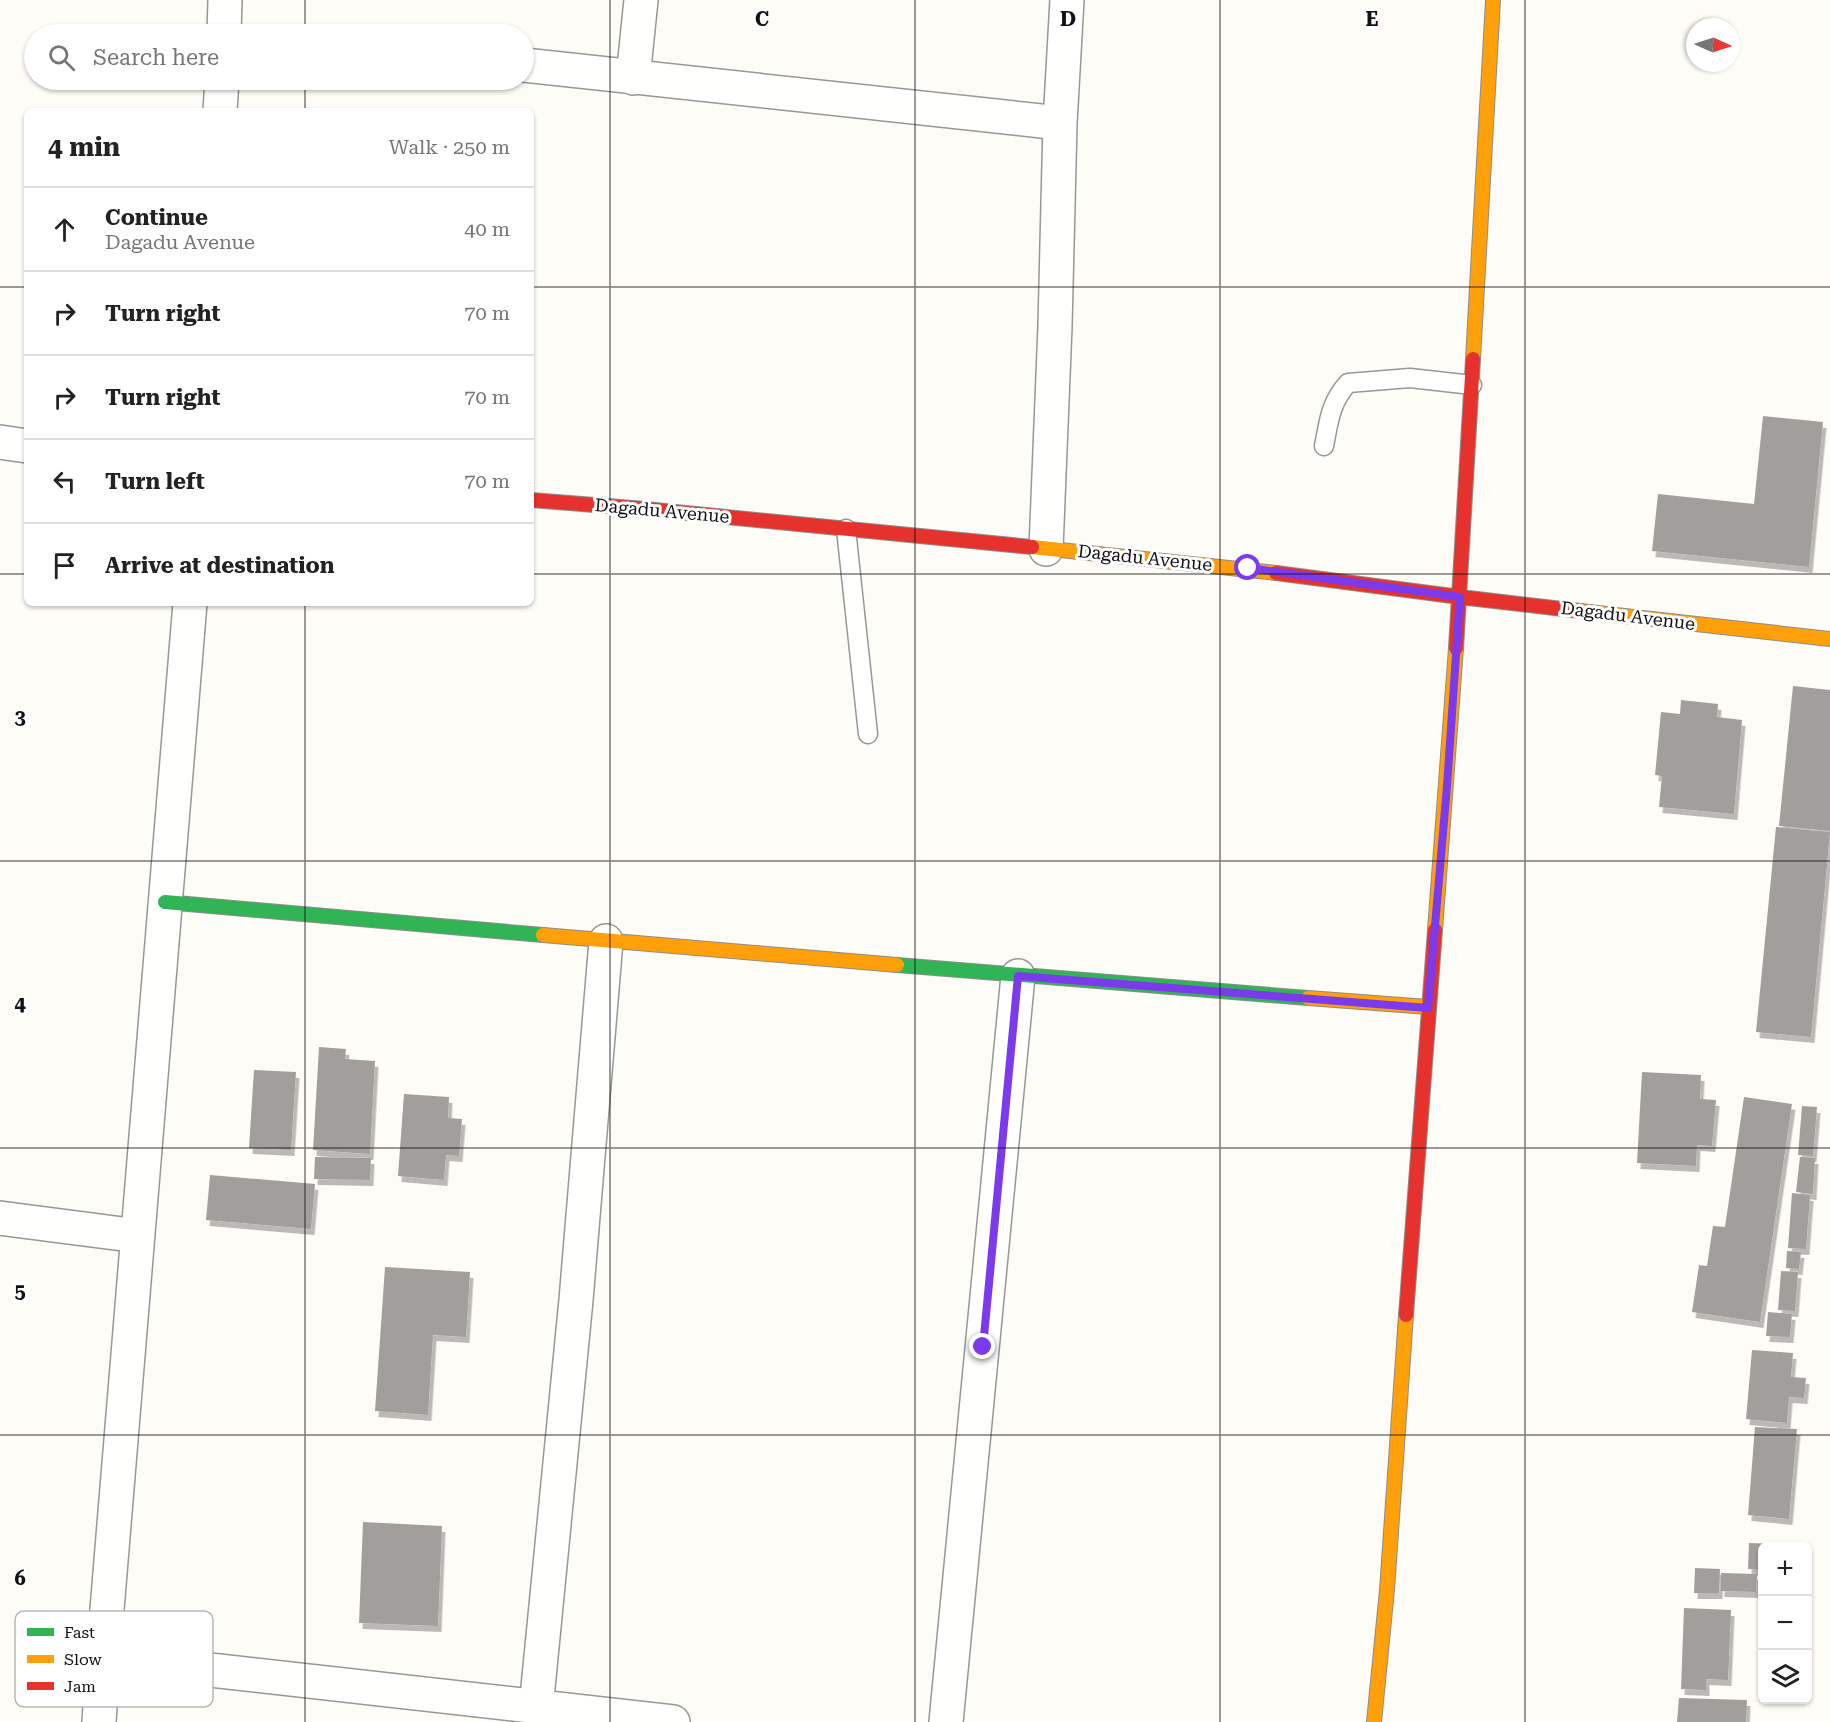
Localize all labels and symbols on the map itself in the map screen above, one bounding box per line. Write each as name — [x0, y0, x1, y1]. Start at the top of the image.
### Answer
text: C — [755, 7, 769, 31]
text: D — [1060, 7, 1076, 31]
text: E — [1366, 7, 1379, 31]
north arrow — [1686, 18, 1740, 72]
street label: Dagadu Avenue — [594, 494, 730, 527]
street label: Dagadu Avenue — [1077, 540, 1213, 575]
route start — [1234, 554, 1260, 580]
street label: Dagadu Avenue — [1560, 597, 1696, 634]
text: 3 — [14, 705, 26, 729]
text: 4 — [14, 992, 26, 1016]
text: 5 — [14, 1279, 26, 1303]
route end — [969, 1333, 995, 1359]
text: 6 — [14, 1566, 26, 1590]
legend — [15, 1611, 213, 1707]
text: Fast — [64, 1623, 95, 1642]
text: Slow — [64, 1650, 102, 1669]
text: Jam — [64, 1677, 96, 1696]

